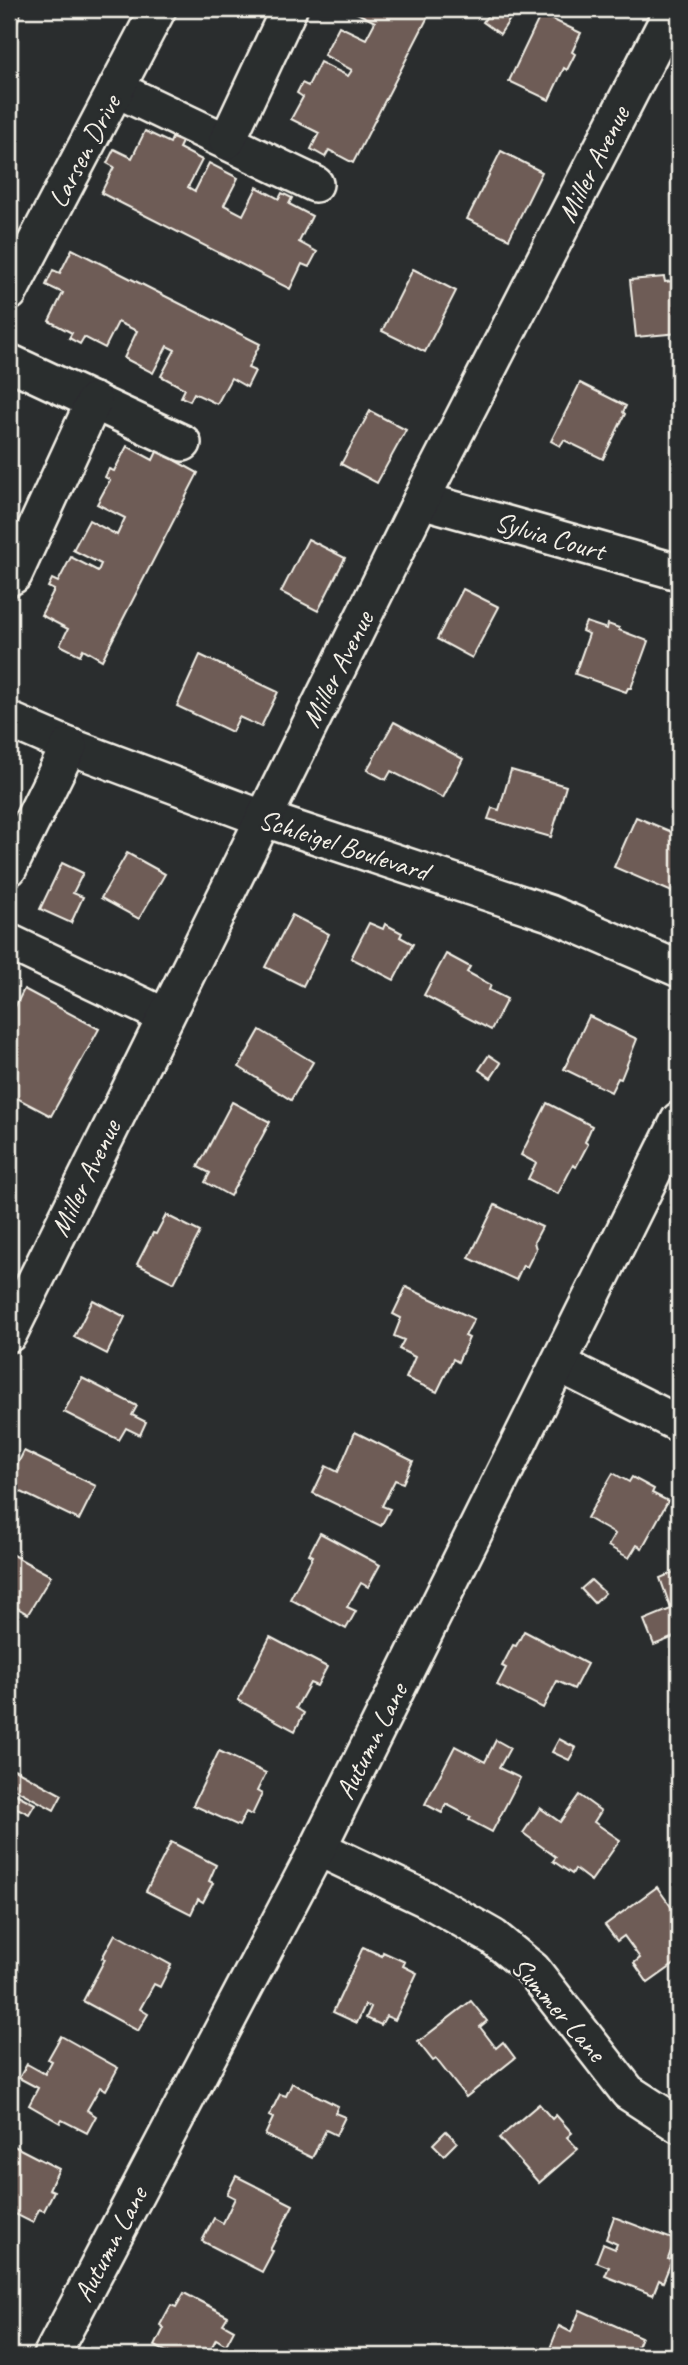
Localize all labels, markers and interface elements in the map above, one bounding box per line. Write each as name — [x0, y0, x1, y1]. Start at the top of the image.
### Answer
street label: Larsen Drive — [40, 87, 129, 213]
street label: Miller Avenue — [549, 98, 638, 228]
street label: Sylvia Court — [491, 504, 612, 569]
street label: Miller Avenue — [293, 603, 382, 733]
street label: Schleigel Boulevard — [255, 801, 437, 890]
street label: Miller Avenue — [42, 1112, 129, 1242]
street label: Autumn Lane — [327, 1676, 416, 1805]
street label: Summer Lane — [504, 1949, 615, 2070]
street label: Autumn Lane — [65, 2179, 156, 2308]

